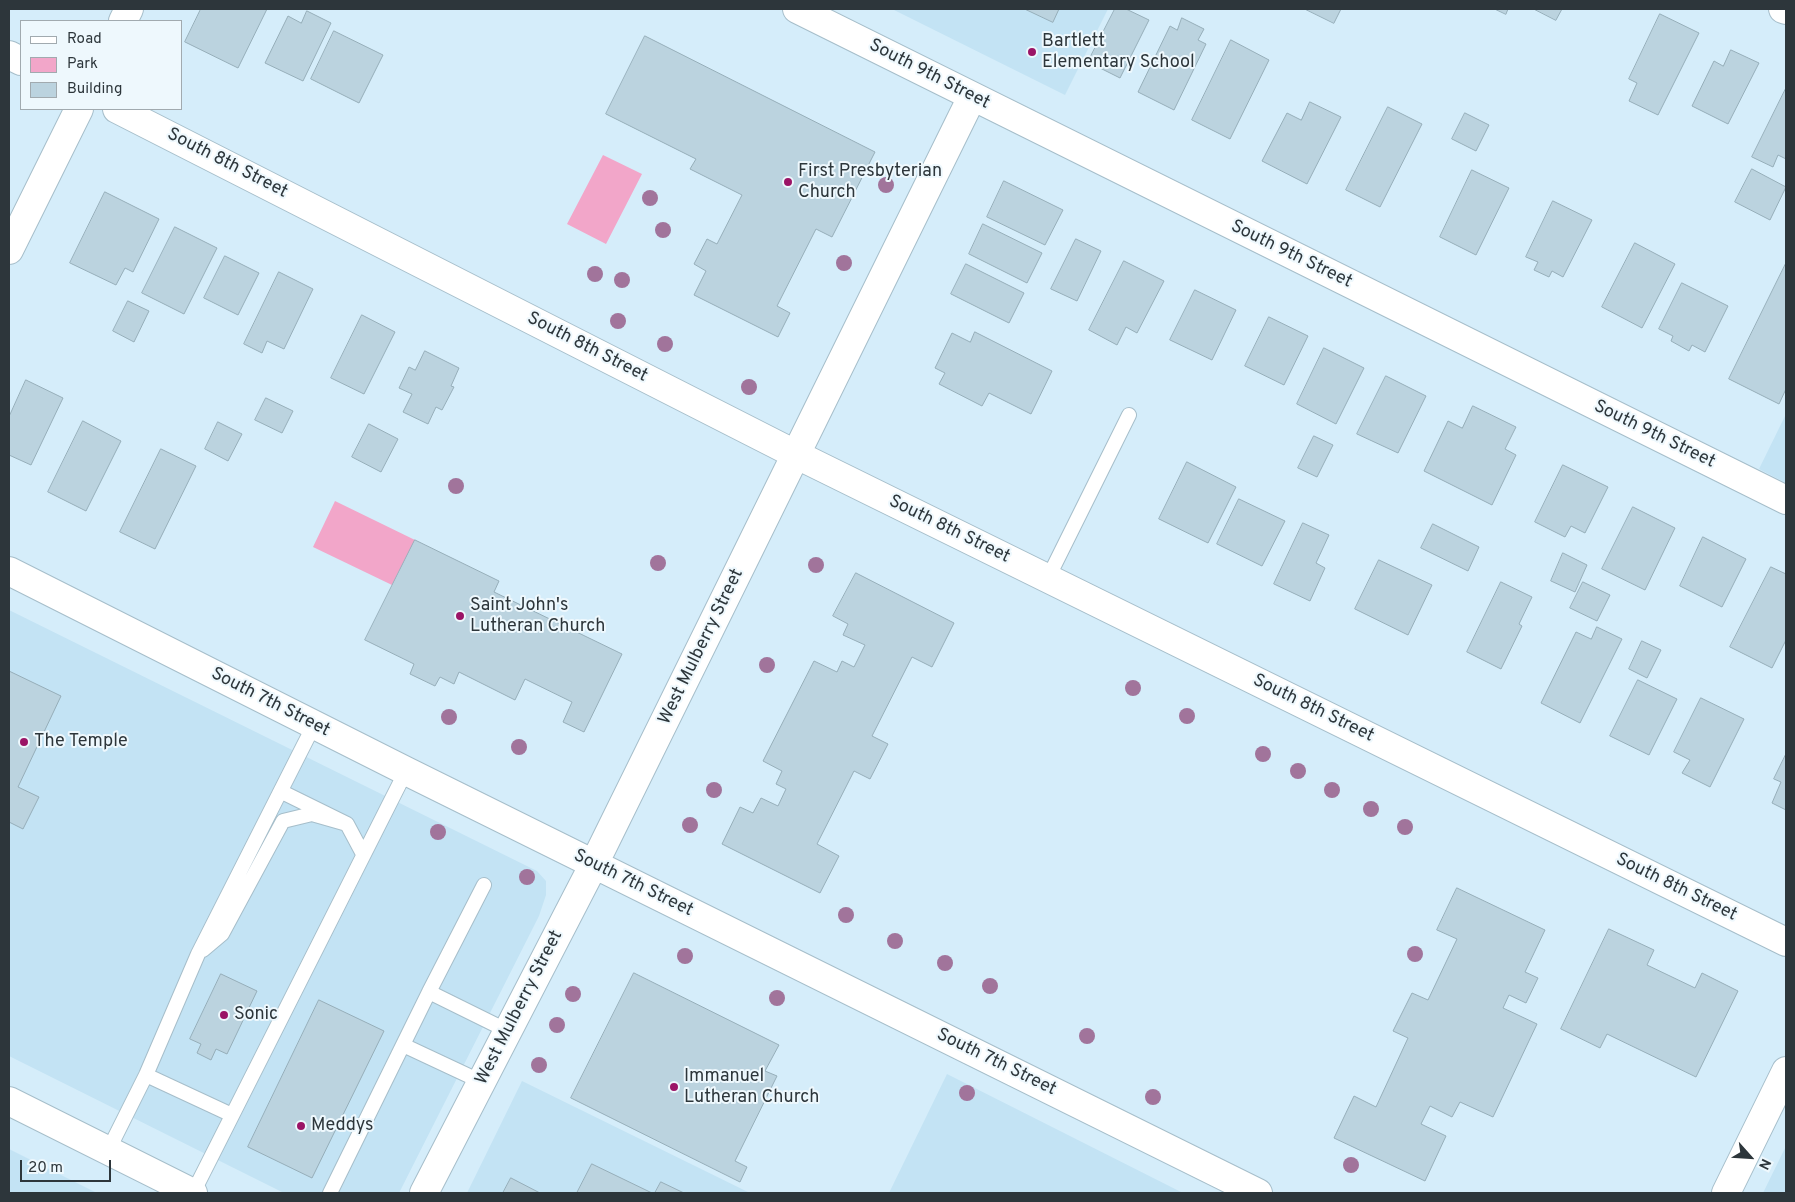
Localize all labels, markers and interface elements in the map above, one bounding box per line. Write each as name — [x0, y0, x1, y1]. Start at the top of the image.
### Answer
legend — [20, 20, 182, 110]
text: Road — [67, 30, 102, 49]
place label: Bartlett Elementary School — [1042, 31, 1195, 74]
street label: South 9th Street — [865, 35, 993, 115]
marker: Bartlett Elementary School — [1026, 46, 1038, 58]
text: Park — [67, 55, 98, 74]
text: Building — [67, 80, 122, 99]
street label: South 8th Street — [163, 124, 291, 204]
place label: First Presbyterian Church — [798, 161, 942, 203]
marker: First Presbyterian Church — [782, 176, 794, 188]
street label: South 9th Street — [1227, 216, 1355, 294]
street label: South 8th Street — [523, 308, 651, 388]
street label: South 9th Street — [1590, 396, 1718, 474]
street label: South 8th Street — [885, 491, 1013, 569]
street label: West Mulberry Street — [655, 566, 749, 728]
place label: Saint John's Lutheran Church — [470, 595, 605, 638]
marker: Saint John's Lutheran Church — [454, 610, 466, 622]
street label: South 7th Street — [207, 664, 333, 742]
street label: South 8th Street — [1249, 670, 1377, 748]
place label: The Temple — [34, 731, 128, 753]
marker: The Temple — [18, 736, 30, 748]
street label: South 7th Street — [570, 846, 696, 922]
street label: South 8th Street — [1612, 849, 1740, 927]
street label: West Mulberry Street — [472, 927, 568, 1089]
place label: Sonic — [234, 1004, 278, 1026]
marker: Sonic — [218, 1009, 230, 1021]
street label: South 7th Street — [933, 1025, 1059, 1101]
place label: Immanuel Lutheran Church — [684, 1066, 819, 1108]
marker: Immanuel Lutheran Church — [668, 1081, 680, 1093]
place label: Meddys — [311, 1115, 373, 1137]
marker: Meddys — [295, 1120, 307, 1132]
north arrow — [1725, 1132, 1775, 1182]
scale bar — [22, 1150, 114, 1182]
text: N — [1754, 1156, 1774, 1172]
text: 20 m — [28, 1159, 63, 1178]

